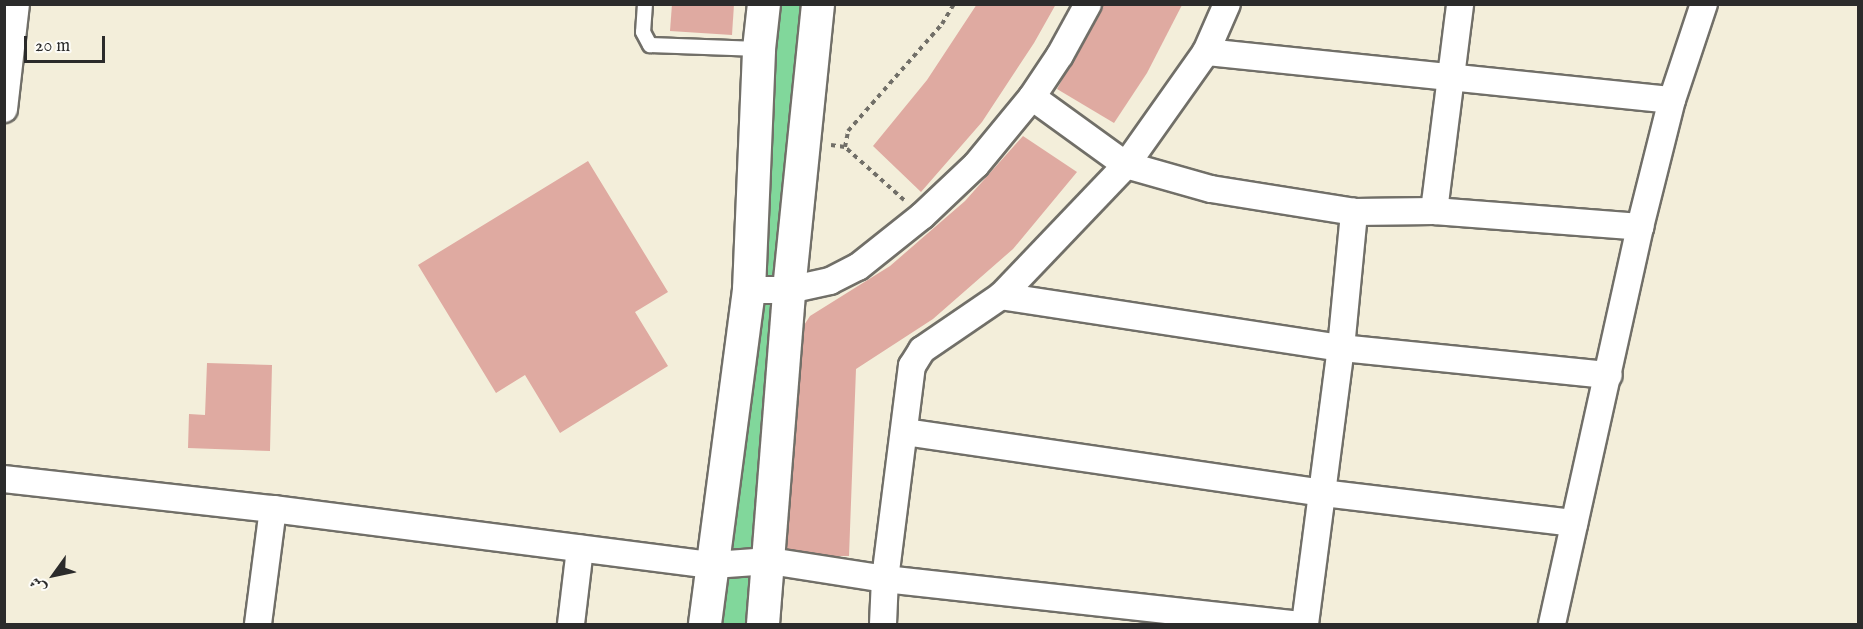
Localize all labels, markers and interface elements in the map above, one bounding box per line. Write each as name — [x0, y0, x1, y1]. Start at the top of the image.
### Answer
scale bar — [27, 24, 108, 62]
text: 20 m — [35, 35, 70, 58]
north arrow — [24, 545, 84, 605]
text: ش — [26, 573, 52, 597]

